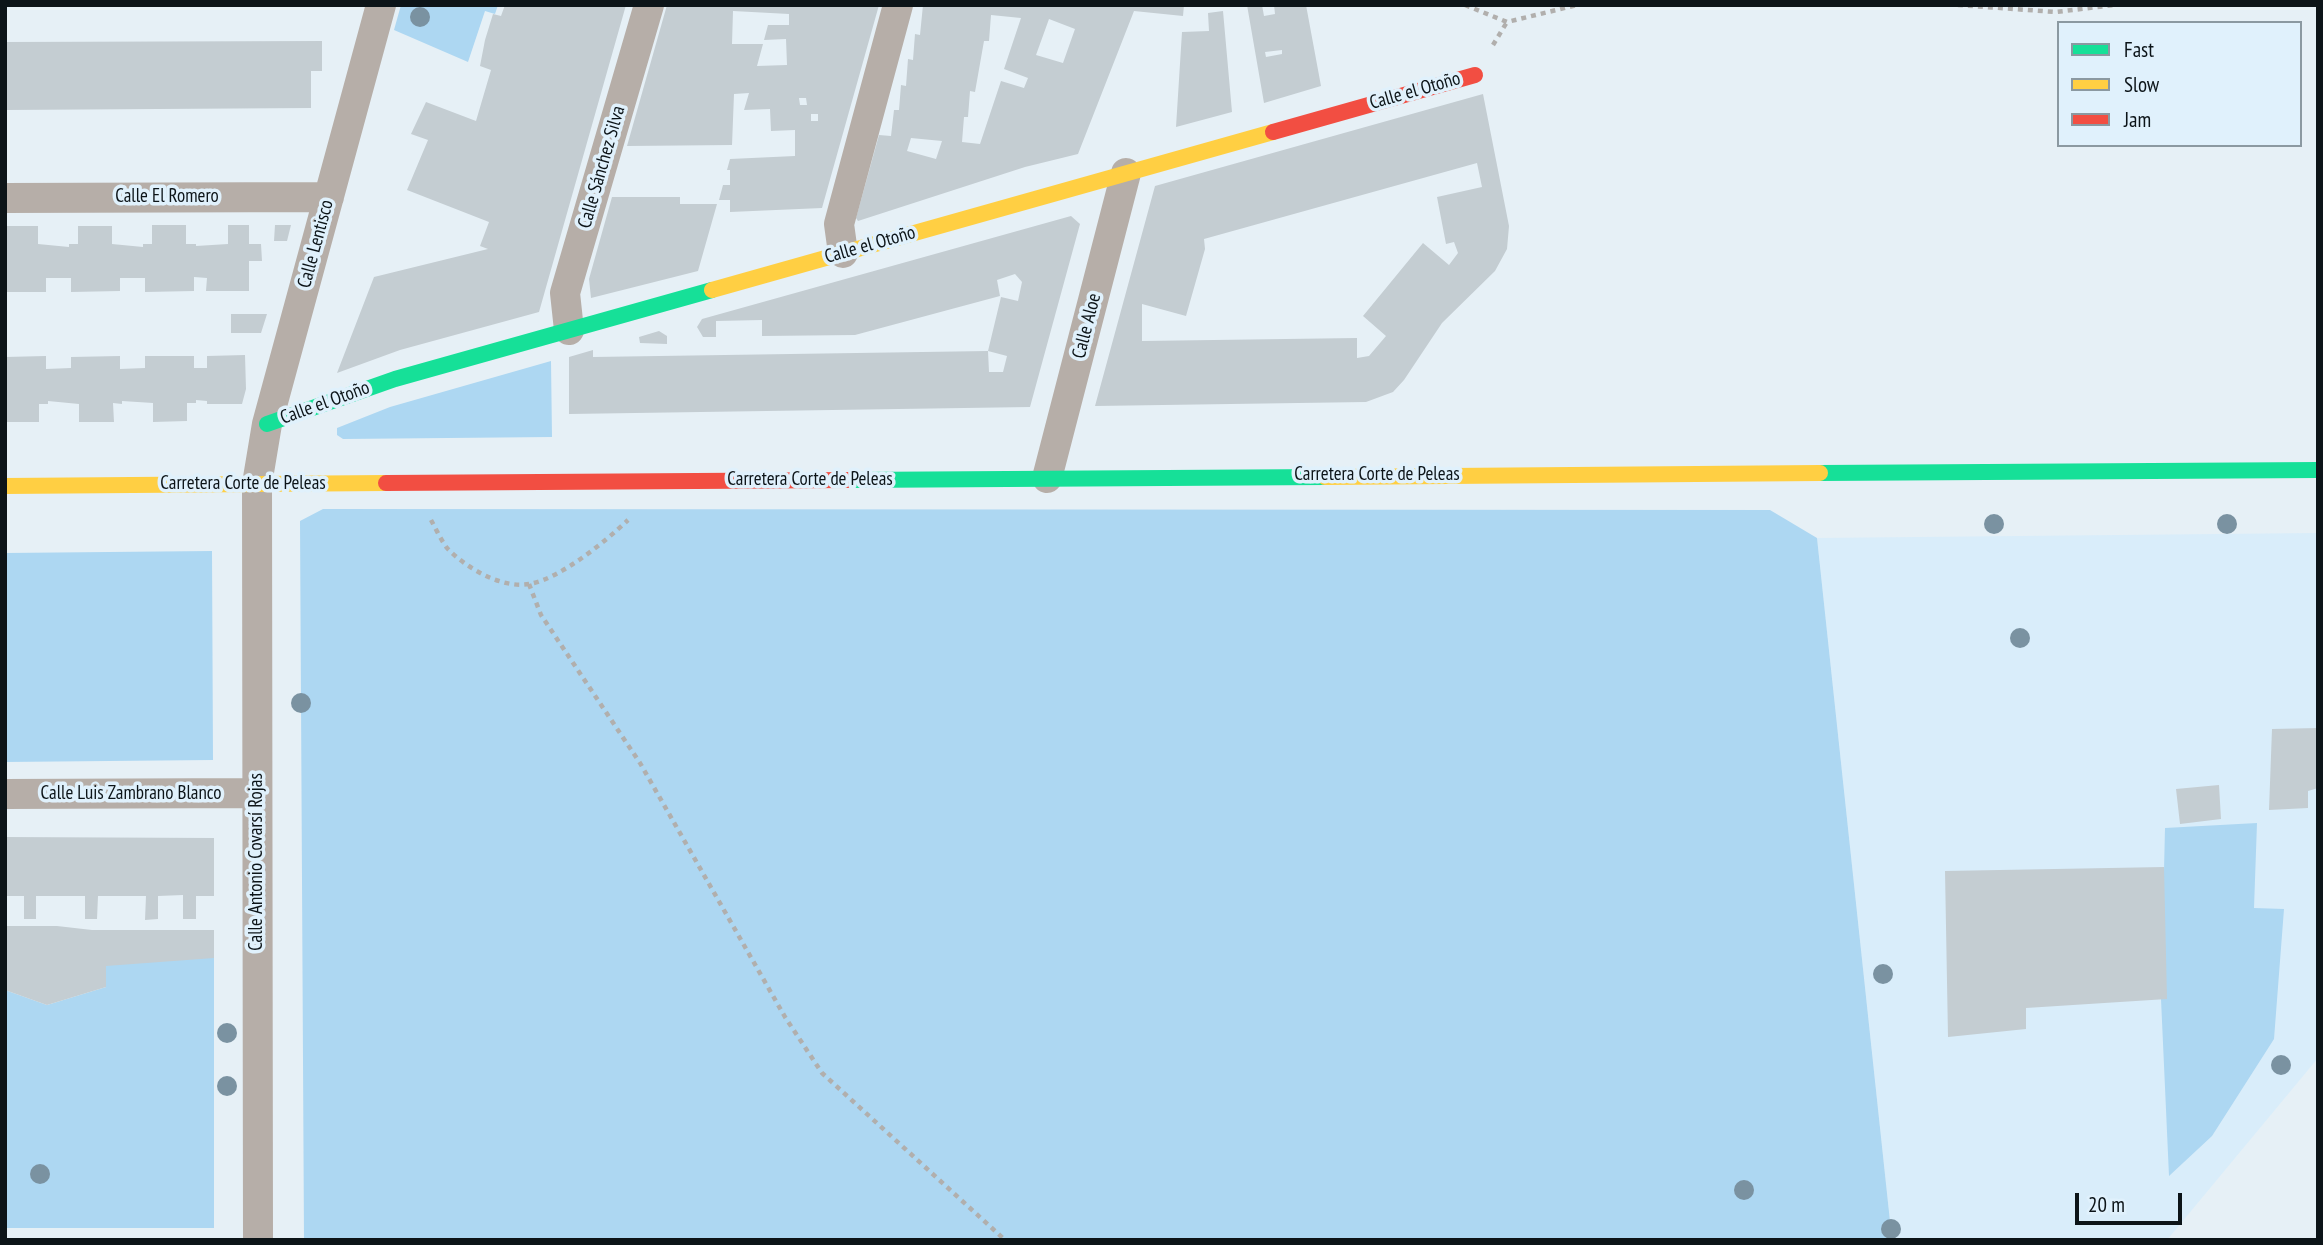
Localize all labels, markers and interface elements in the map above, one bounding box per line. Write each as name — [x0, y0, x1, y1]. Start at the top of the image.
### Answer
legend — [2057, 21, 2302, 147]
text: Fast — [2124, 36, 2154, 63]
street label: Calle el Otoño — [1367, 67, 1463, 115]
text: Slow — [2124, 71, 2159, 98]
street label: Calle Sánchez Silva — [574, 103, 630, 231]
text: Jam — [2124, 106, 2151, 133]
street label: Calle El Romero — [115, 186, 219, 208]
street label: Calle Lentisco — [293, 197, 339, 291]
street label: Calle el Otoño — [822, 221, 918, 269]
street label: Calle Aloe — [1068, 291, 1106, 361]
street label: Calle el Otoño — [277, 376, 373, 430]
street label: Carretera Corte de Peleas — [1294, 464, 1460, 486]
street label: Carretera Corte de Peleas — [727, 469, 893, 491]
street label: Carretera Corte de Peleas — [160, 473, 326, 495]
street label: Calle Antonio Covarsí Rojas — [246, 773, 268, 951]
street label: Calle Luis Zambrano Blanco — [41, 783, 221, 805]
scale bar — [2078, 1178, 2185, 1222]
text: 20 m — [2088, 1191, 2125, 1218]

